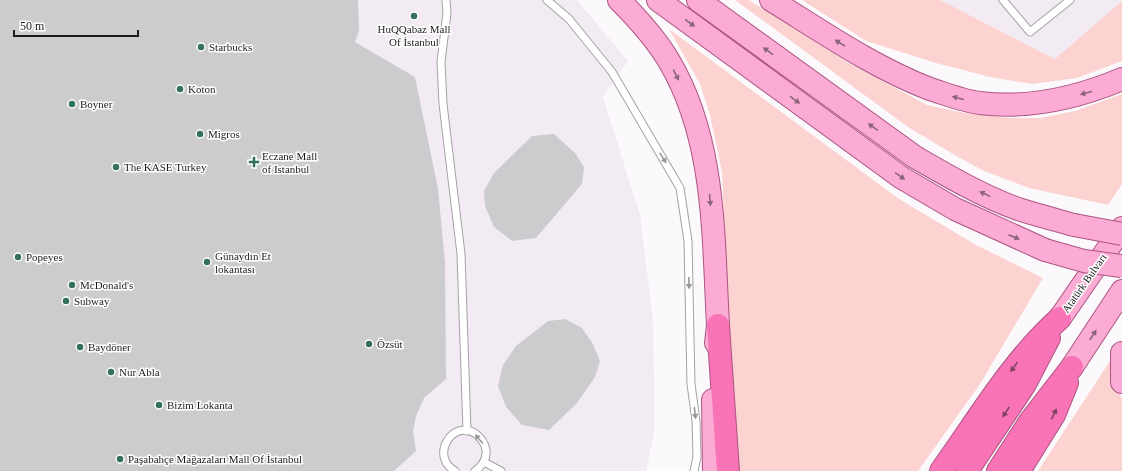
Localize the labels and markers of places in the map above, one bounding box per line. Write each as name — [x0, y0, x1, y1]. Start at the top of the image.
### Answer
marker: HuQQabaz Mall Of İstanbul — [409, 11, 419, 21]
place label: HuQQabaz Mall Of İstanbul — [377, 23, 451, 48]
place label: Starbucks — [209, 41, 252, 53]
marker: Starbucks — [196, 42, 206, 52]
place label: Koton — [188, 83, 216, 95]
marker: Koton — [175, 84, 185, 94]
place label: Boyner — [80, 98, 113, 110]
marker: Boyner — [67, 99, 77, 109]
place label: Migros — [208, 128, 240, 140]
marker: Migros — [195, 129, 205, 139]
place label: Eczane Mall of Istanbul — [262, 150, 317, 175]
marker: Eczane Mall of Istanbul — [249, 157, 259, 167]
place label: The KASE Turkey — [124, 161, 207, 173]
marker: The KASE Turkey — [111, 162, 121, 172]
place label: Günaydın Et lokantası — [215, 250, 271, 275]
place label: Popeyes — [26, 251, 63, 263]
marker: Popeyes — [13, 252, 23, 262]
marker: Günaydın Et lokantası — [202, 257, 212, 267]
place label: McDonald's — [80, 279, 133, 291]
marker: McDonald's — [67, 280, 77, 290]
place label: Subway — [74, 295, 110, 307]
marker: Subway — [61, 296, 71, 306]
place label: Özsüt — [377, 338, 403, 350]
marker: Özsüt — [364, 339, 374, 349]
place label: Baydöner — [88, 341, 131, 353]
marker: Baydöner — [75, 342, 85, 352]
place label: Nur Abla — [119, 366, 160, 378]
marker: Nur Abla — [106, 367, 116, 377]
place label: Bizim Lokanta — [167, 399, 233, 411]
marker: Bizim Lokanta — [154, 400, 164, 410]
place label: Paşabahçe Mağazaları Mall Of İstanbul — [128, 453, 302, 465]
marker: Paşabahçe Mağazaları Mall Of İstanbul — [115, 454, 125, 464]

